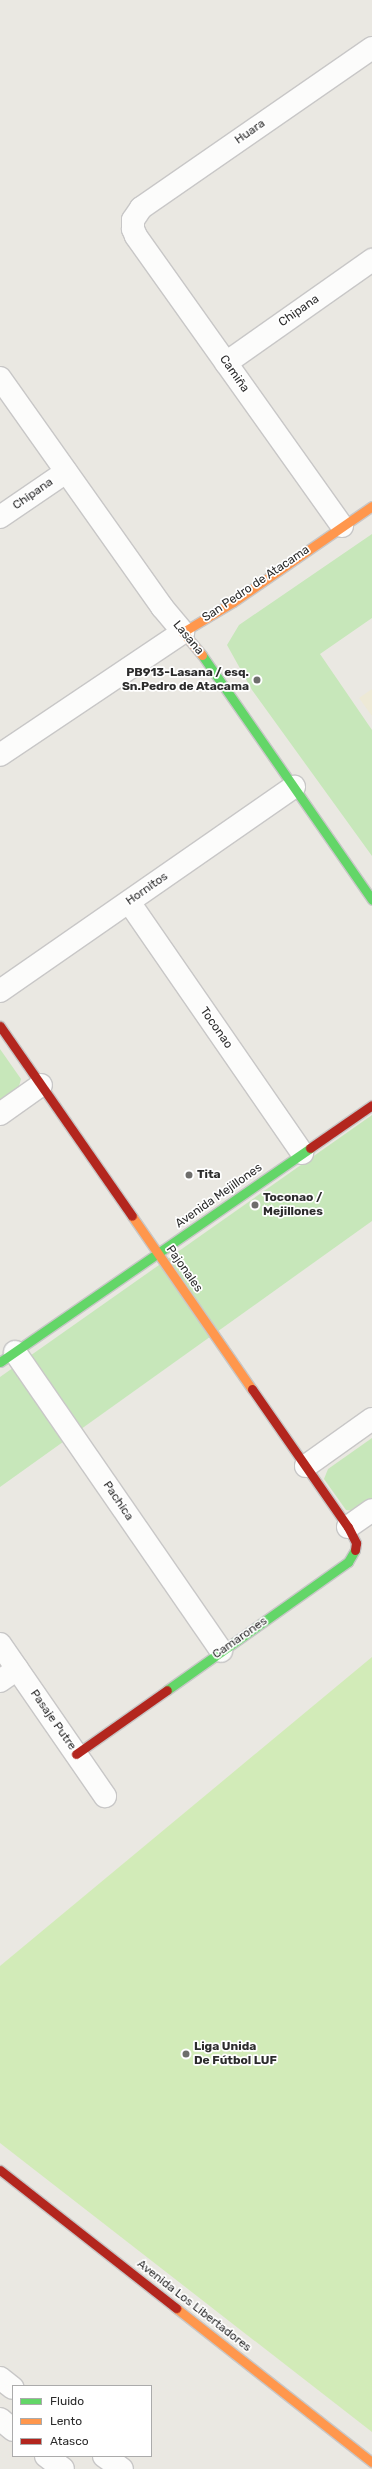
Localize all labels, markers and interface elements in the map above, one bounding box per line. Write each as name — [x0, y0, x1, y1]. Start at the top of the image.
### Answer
street label: Huara — [232, 116, 268, 148]
street label: Chipana — [276, 292, 322, 330]
street label: Camiña — [216, 353, 252, 395]
street label: Chipana — [10, 475, 56, 513]
street label: San Pedro de Atacama — [200, 543, 312, 625]
street label: Lasana — [170, 618, 206, 658]
place label: PB913-Lasana / esq. Sn.Pedro de Atacama — [122, 666, 249, 694]
marker: PB913-Lasana / esq. Sn.Pedro de Atacama — [252, 675, 262, 685]
street label: Hornitos — [123, 869, 171, 909]
street label: Toconao — [197, 1005, 235, 1051]
street label: Avenida Mejillones — [173, 1161, 265, 1231]
place label: Tita — [197, 1168, 221, 1182]
marker: Tita — [184, 1170, 194, 1180]
place label: Toconao / Mejillones — [263, 1191, 323, 1219]
marker: Toconao / Mejillones — [250, 1200, 260, 1210]
street label: Pajonales — [163, 1243, 205, 1295]
street label: Pachica — [100, 1479, 136, 1523]
street label: Camarones — [210, 1614, 270, 1662]
street label: Pasaje Putre — [27, 1687, 79, 1753]
place label: Liga Unida De Fútbol LUF — [194, 2040, 277, 2068]
marker: Liga Unida De Fútbol LUF — [181, 2049, 191, 2059]
street label: Avenida Los Libertadores — [134, 2257, 254, 2355]
legend — [12, 2385, 152, 2457]
text: Fluido — [50, 2394, 84, 2408]
text: Lento — [50, 2414, 82, 2428]
text: Atasco — [50, 2434, 89, 2448]

